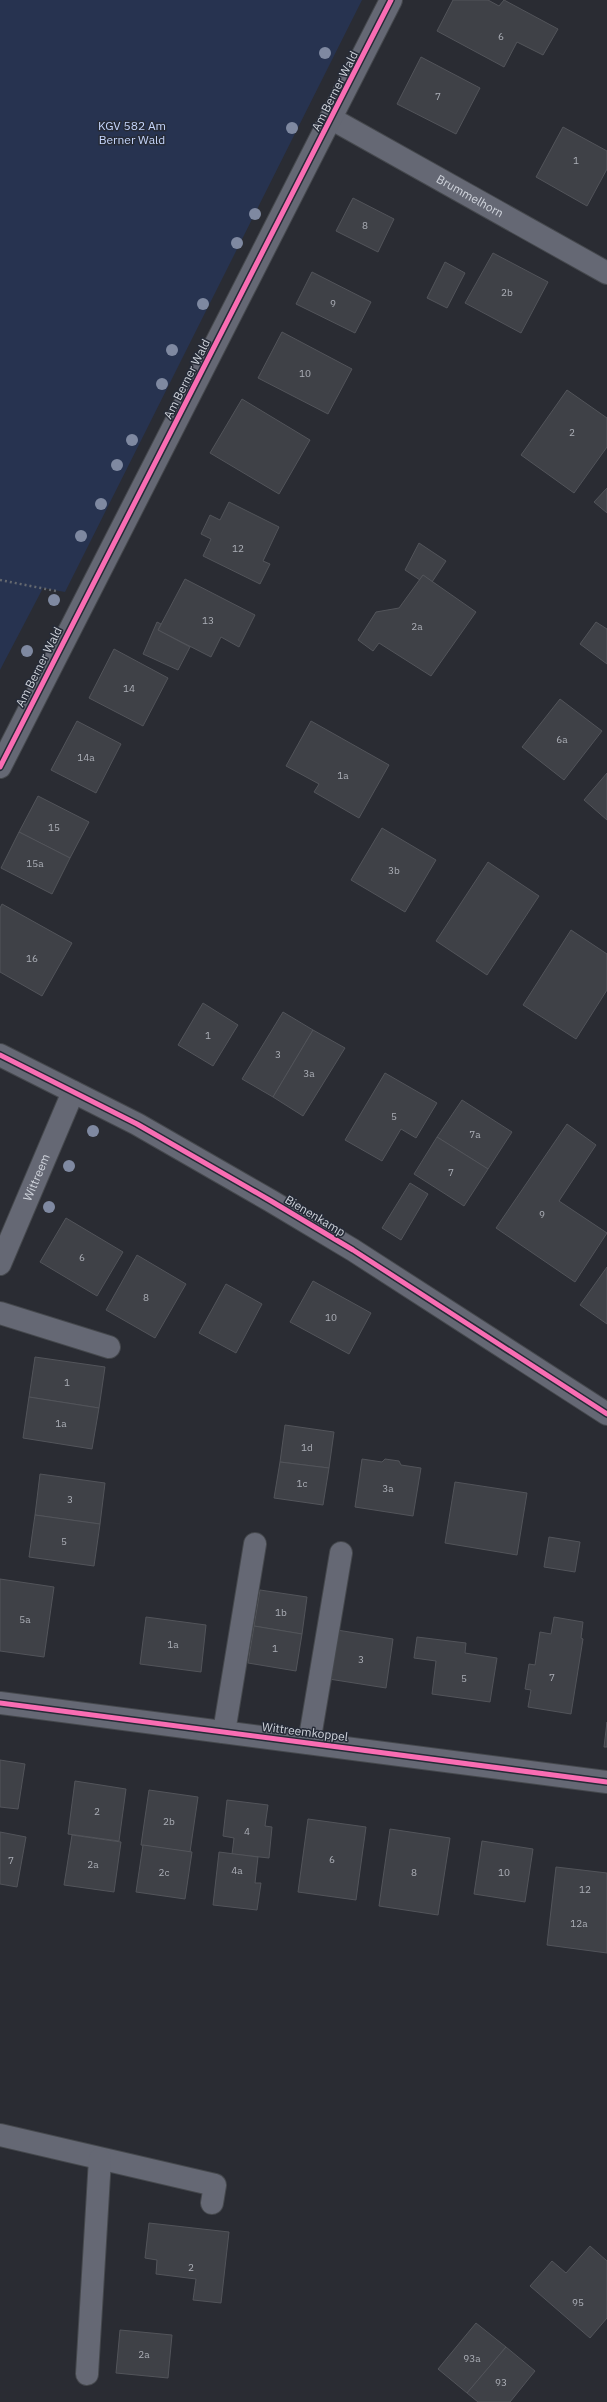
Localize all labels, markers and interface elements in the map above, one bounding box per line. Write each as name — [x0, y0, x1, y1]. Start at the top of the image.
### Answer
house number: 6 — [498, 30, 504, 43]
street label: Am Berner Wald — [308, 48, 361, 133]
house number: 7 — [435, 90, 441, 103]
park label: KGV 582 Am Berner Wald — [98, 118, 166, 147]
house number: 1 — [573, 154, 579, 167]
street label: Brummelhorn — [434, 171, 506, 221]
house number: 8 — [362, 219, 368, 232]
house number: 2b — [501, 286, 513, 299]
house number: 9 — [330, 297, 336, 310]
street label: Am Berner Wald — [160, 336, 213, 421]
house number: 10 — [299, 367, 311, 380]
house number: 2 — [569, 426, 575, 439]
house number: 12 — [232, 542, 244, 555]
house number: 13 — [202, 614, 214, 627]
house number: 2a — [411, 620, 423, 633]
street label: Am Berner Wald — [12, 624, 65, 709]
house number: 14 — [123, 682, 135, 695]
house number: 6a — [556, 733, 568, 746]
house number: 14a — [77, 751, 95, 764]
house number: 1a — [337, 769, 349, 782]
house number: 15 — [48, 821, 60, 834]
house number: 15a — [26, 857, 44, 870]
house number: 3b — [388, 864, 400, 877]
house number: 16 — [26, 952, 38, 965]
house number: 1 — [205, 1029, 211, 1042]
house number: 3 — [275, 1048, 281, 1061]
house number: 3a — [303, 1067, 315, 1080]
house number: 5 — [391, 1110, 397, 1123]
house number: 7a — [469, 1128, 481, 1141]
street label: Wittreem — [20, 1151, 53, 1203]
house number: 7 — [448, 1166, 454, 1179]
street label: Bienenkamp — [282, 1192, 348, 1239]
house number: 9 — [539, 1208, 545, 1221]
house number: 6 — [79, 1251, 85, 1264]
house number: 8 — [143, 1291, 149, 1304]
house number: 10 — [325, 1311, 337, 1324]
house number: 1 — [64, 1376, 70, 1389]
house number: 1a — [55, 1417, 67, 1430]
house number: 1d — [301, 1441, 313, 1454]
house number: 1c — [296, 1477, 308, 1490]
house number: 3a — [382, 1482, 394, 1495]
house number: 3 — [67, 1493, 73, 1506]
house number: 5 — [61, 1535, 67, 1548]
house number: 1b — [275, 1606, 287, 1619]
house number: 5a — [19, 1613, 31, 1626]
house number: 1a — [167, 1638, 179, 1651]
house number: 1 — [272, 1642, 278, 1655]
house number: 3 — [358, 1653, 364, 1666]
house number: 7 — [549, 1671, 555, 1684]
house number: 5 — [461, 1672, 467, 1685]
street label: Wittreemkoppel — [261, 1719, 349, 1744]
house number: 2 — [94, 1805, 100, 1818]
house number: 2b — [163, 1815, 175, 1828]
house number: 4 — [244, 1825, 250, 1838]
house number: 6 — [329, 1853, 335, 1866]
house number: 7 — [8, 1854, 14, 1867]
house number: 2a — [87, 1858, 99, 1871]
house number: 4a — [231, 1864, 243, 1877]
house number: 2c — [158, 1866, 170, 1879]
house number: 8 — [411, 1866, 417, 1879]
house number: 10 — [498, 1866, 510, 1879]
house number: 12 — [579, 1883, 591, 1896]
house number: 12a — [570, 1917, 588, 1930]
house number: 2 — [188, 2261, 194, 2274]
house number: 95 — [572, 2296, 584, 2309]
house number: 2a — [138, 2348, 150, 2361]
house number: 93a — [463, 2352, 481, 2365]
house number: 93 — [495, 2376, 507, 2389]

